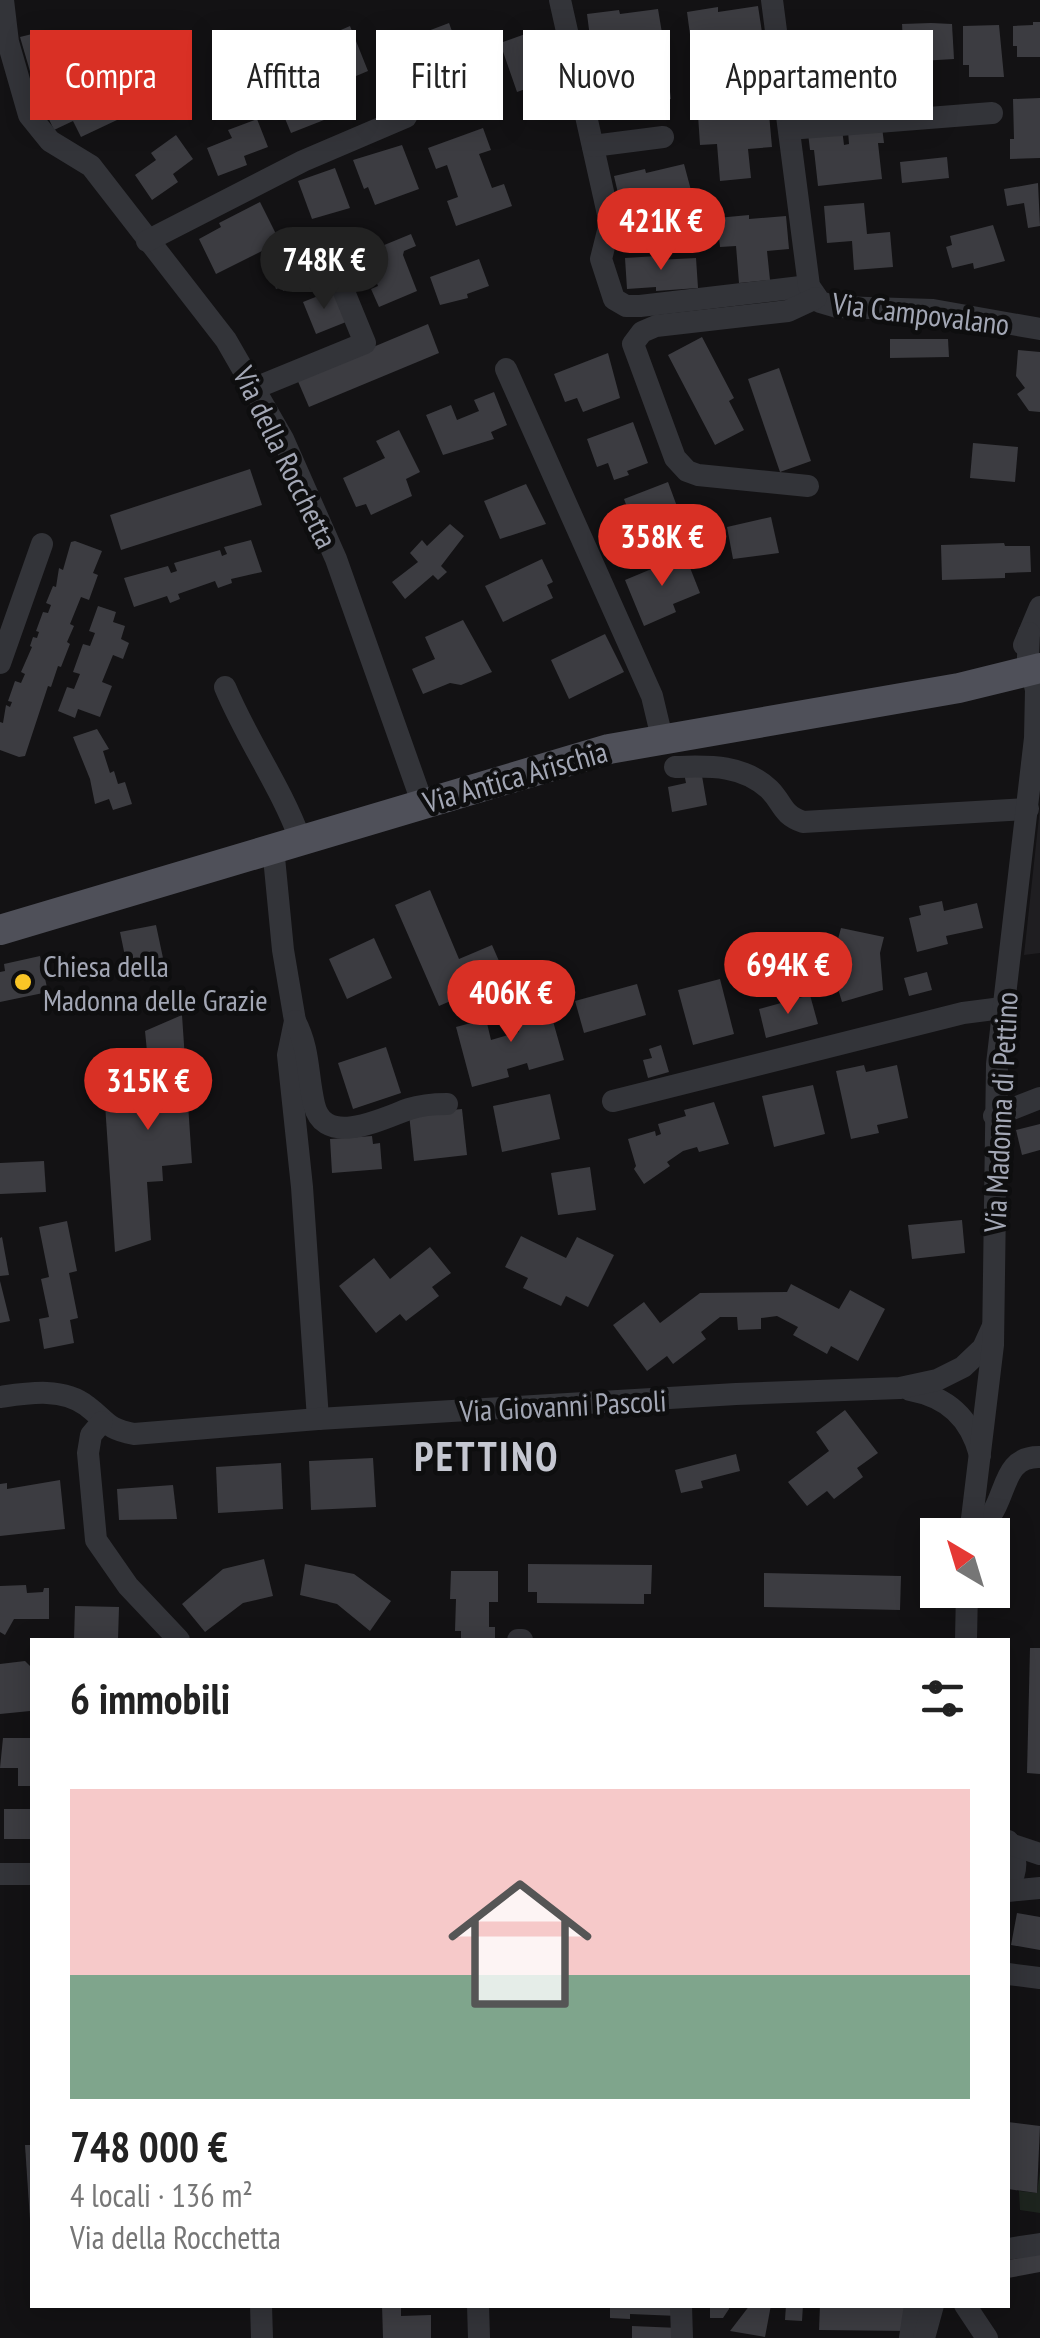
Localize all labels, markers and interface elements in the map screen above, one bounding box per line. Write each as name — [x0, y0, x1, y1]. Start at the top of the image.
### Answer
chip: Compra — [30, 30, 192, 120]
chip: Affitta — [212, 30, 356, 120]
chip: Filtri — [376, 30, 503, 120]
chip: Nuovo — [523, 30, 670, 120]
chip: Appartamento — [690, 30, 933, 120]
pin: 421K € — [580, 188, 742, 273]
text: 421K € — [619, 199, 703, 241]
pin: 748K € — [243, 227, 405, 312]
text: 748K € — [282, 238, 366, 280]
street label: Via Campovalano — [829, 283, 1012, 343]
street label: Via della Rocchetta — [225, 359, 347, 554]
pin: 358K € — [581, 504, 743, 589]
text: 358K € — [620, 515, 704, 557]
street label: Via Antica Arischia — [417, 731, 612, 821]
pin: 694K € — [707, 932, 869, 1017]
text: 694K € — [746, 943, 830, 985]
place label: Chiesa della Madonna delle Grazie — [43, 946, 268, 1019]
pin: 406K € — [430, 960, 592, 1045]
marker: Chiesa della Madonna delle Grazie — [12, 971, 34, 993]
text: 406K € — [469, 971, 553, 1013]
street label: Via Madonna di Pettino — [974, 991, 1026, 1234]
pin: 315K € — [67, 1048, 229, 1133]
text: 315K € — [106, 1059, 190, 1101]
street label: Via Giovanni Pascoli — [458, 1380, 667, 1430]
district label: PETTINO — [414, 1430, 560, 1482]
north arrow — [920, 1518, 1010, 1608]
map controls — [920, 1518, 1010, 1608]
text: 6 immobili — [70, 1671, 230, 1726]
icon: filters — [915, 1671, 970, 1726]
icon: home — [430, 1854, 610, 2034]
text: 748 000 € — [70, 2119, 228, 2174]
text: 4 locali · 136 m² — [70, 2174, 253, 2216]
text: Via della Rocchetta — [70, 2216, 281, 2258]

